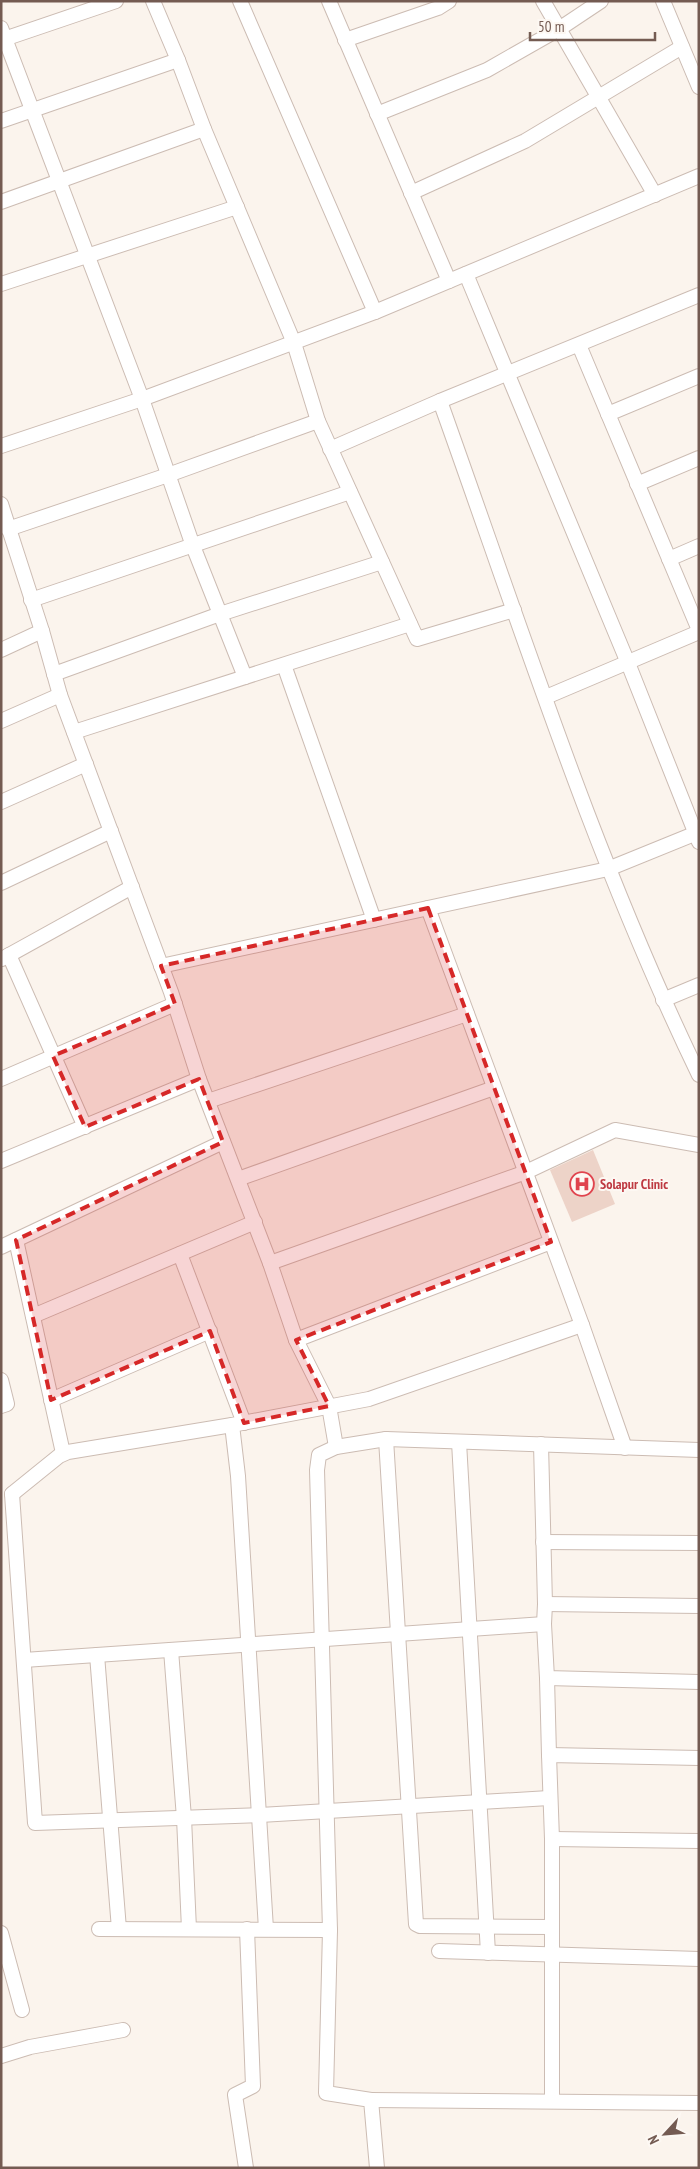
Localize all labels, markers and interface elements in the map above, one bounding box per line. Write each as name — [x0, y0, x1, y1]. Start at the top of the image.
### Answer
scale bar — [530, 10, 655, 42]
text: 50 m — [538, 17, 564, 36]
hospital icon: Solapur Clinic — [569, 1171, 595, 1197]
place label: Solapur Clinic — [600, 1175, 668, 1193]
north arrow — [640, 2109, 690, 2159]
text: N — [644, 2132, 663, 2147]

